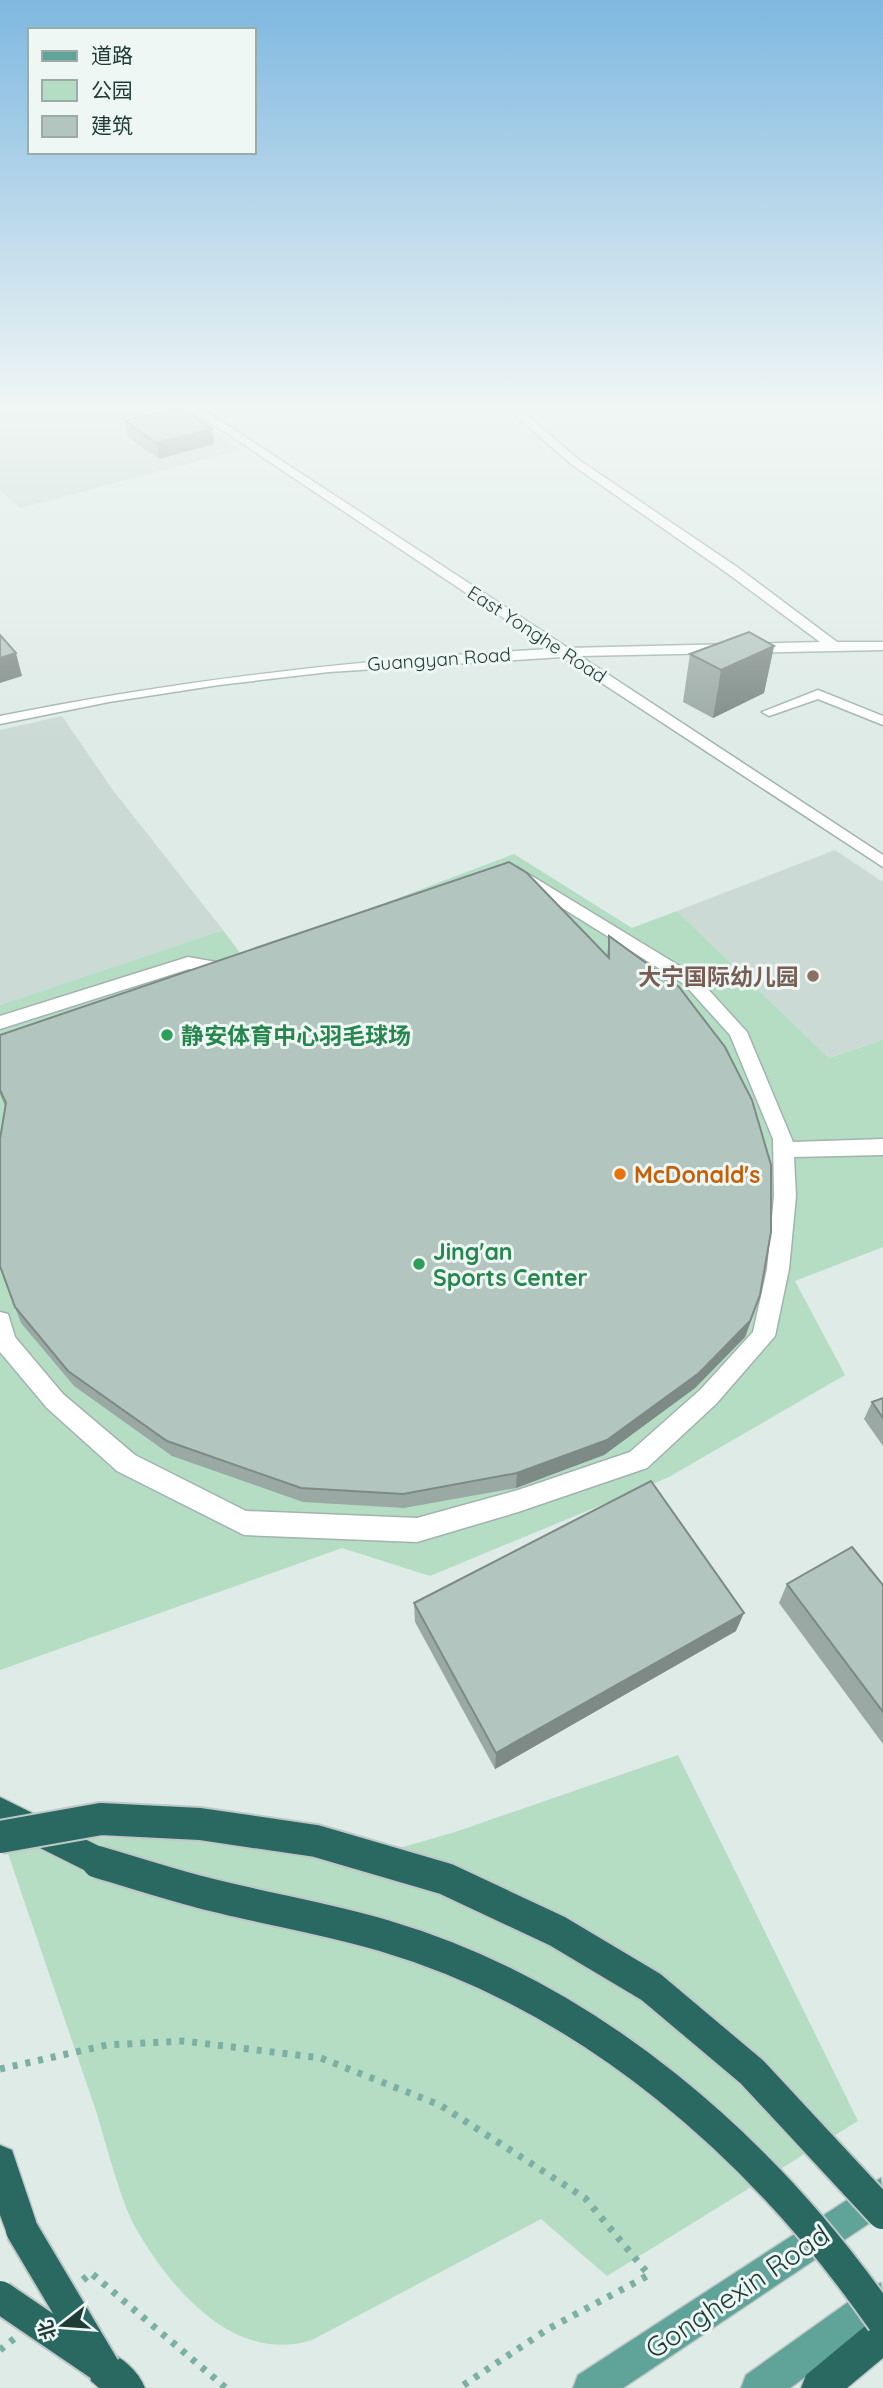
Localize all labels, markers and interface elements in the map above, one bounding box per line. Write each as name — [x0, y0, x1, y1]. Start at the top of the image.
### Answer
legend — [28, 28, 256, 154]
text: 道路 — [91, 42, 133, 68]
text: 公园 — [91, 77, 133, 103]
text: 建筑 — [91, 112, 133, 138]
street label: East Yonghe Road — [463, 580, 611, 688]
street label: Guangyan Road — [366, 642, 512, 676]
place label: 大宁国际幼儿园 — [638, 962, 799, 991]
marker: 大宁国际幼儿园 — [805, 968, 821, 984]
place label: 静安体育中心羽毛球场 — [181, 1021, 411, 1050]
marker: 静安体育中心羽毛球场 — [159, 1027, 175, 1043]
place label: McDonald's — [634, 1160, 760, 1189]
marker: McDonald's — [612, 1166, 628, 1182]
place label: Jing'an Sports Center — [433, 1237, 587, 1292]
marker: Jing'an Sports Center — [411, 1256, 427, 1272]
street label: Gonghexin Road — [638, 2217, 836, 2365]
north arrow — [28, 2290, 98, 2360]
text: 北 — [32, 2317, 61, 2343]

